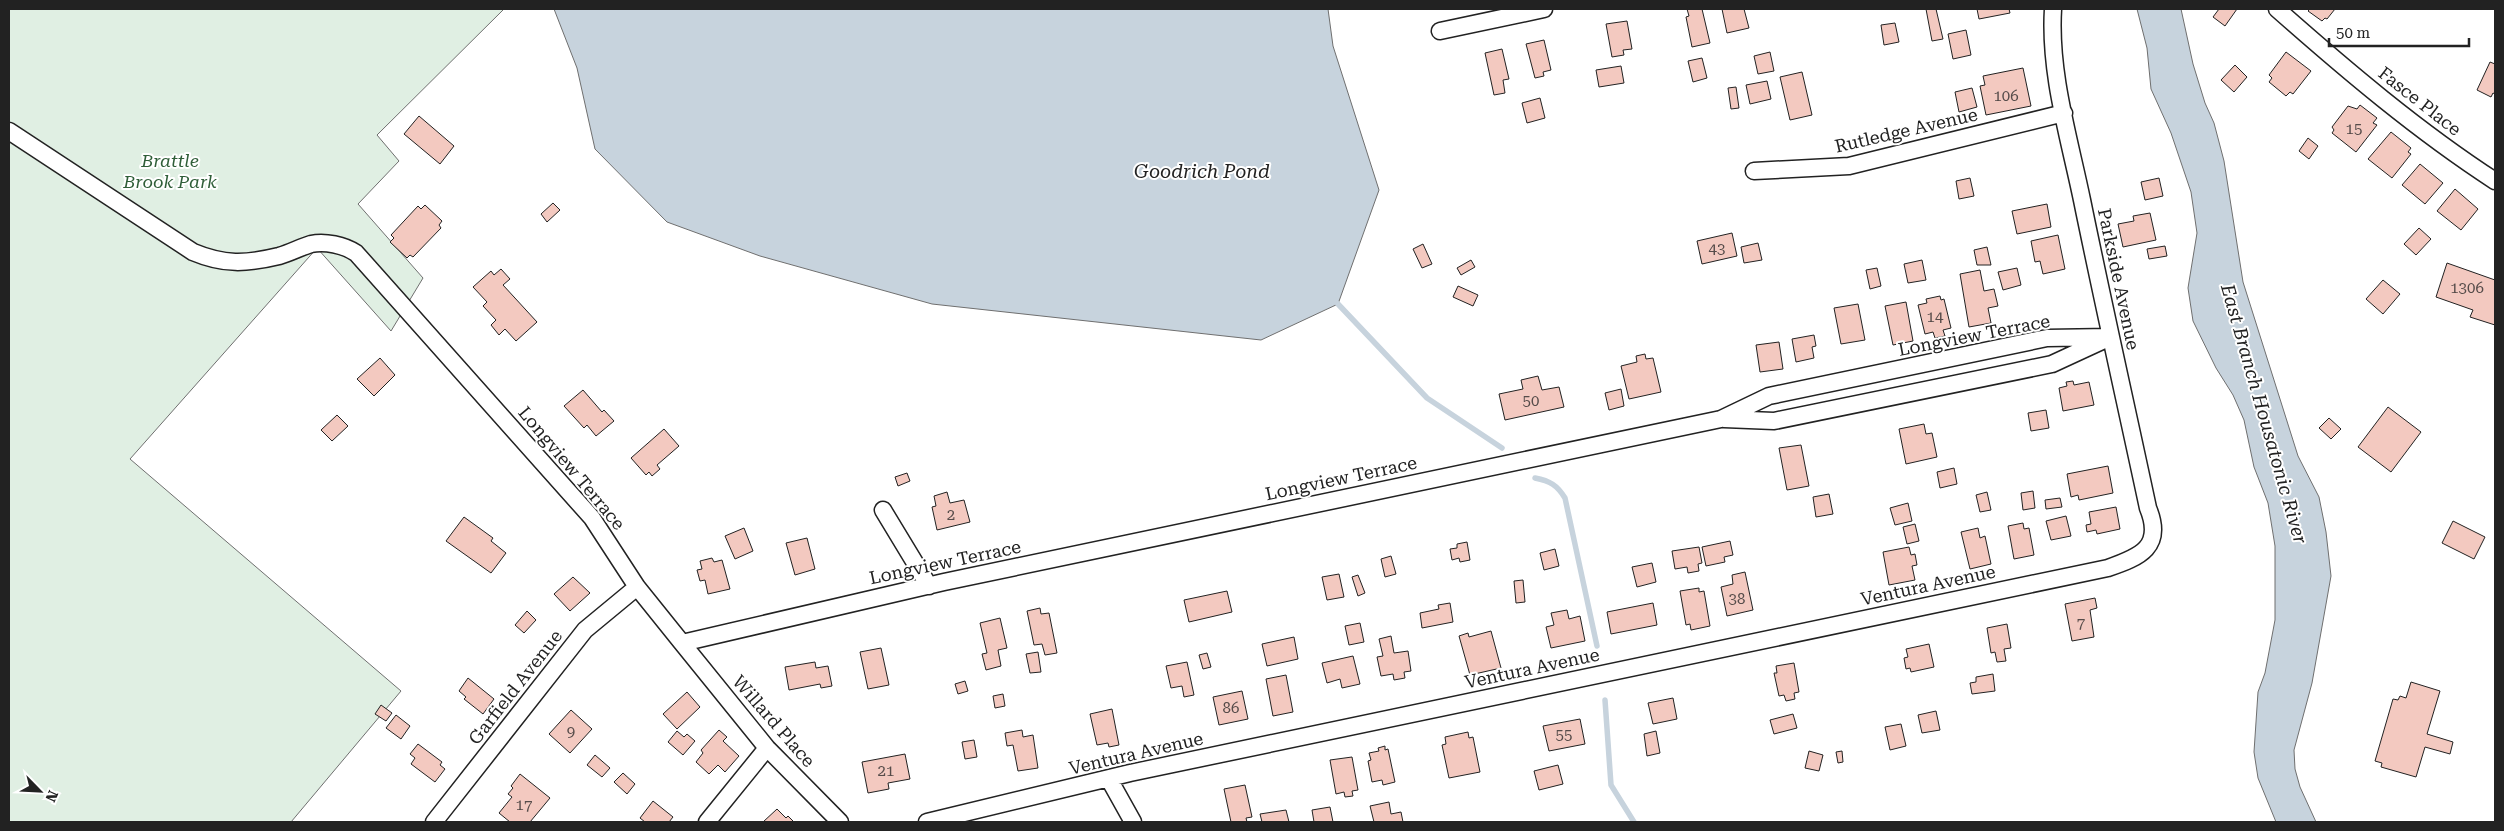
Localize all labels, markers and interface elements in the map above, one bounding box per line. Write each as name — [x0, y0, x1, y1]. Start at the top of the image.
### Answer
scale bar — [2329, 15, 2469, 47]
text: 50 m — [2336, 24, 2371, 42]
street label: Fasce Place — [2374, 62, 2466, 140]
house number: 106 — [1993, 87, 2019, 105]
street label: Rutledge Avenue — [1833, 103, 1980, 157]
house number: 15 — [2346, 120, 2362, 138]
park label: Brattle Brook Park — [122, 150, 217, 192]
water label: Goodrich Pond — [1134, 160, 1270, 183]
street label: Parkside Avenue — [2094, 206, 2144, 352]
house number: 43 — [1709, 240, 1725, 258]
house number: 1306 — [2450, 279, 2484, 297]
water label: East Branch Housatonic River — [2216, 280, 2312, 547]
house number: 14 — [1927, 308, 1944, 326]
street label: Longview Terrace — [1896, 310, 2052, 360]
house number: 50 — [1523, 392, 1539, 410]
street label: Longview Terrace — [514, 402, 630, 534]
street label: Longview Terrace — [1263, 452, 1419, 504]
house number: 2 — [947, 506, 955, 524]
street label: Longview Terrace — [867, 536, 1023, 588]
street label: Ventura Avenue — [1859, 560, 1997, 610]
house number: 38 — [1729, 590, 1745, 608]
house number: 7 — [2077, 614, 2085, 632]
street label: Garfield Avenue — [464, 625, 566, 748]
street label: Ventura Avenue — [1463, 643, 1601, 693]
street label: Willard Place — [728, 671, 820, 771]
house number: 86 — [1223, 699, 1239, 717]
house number: 9 — [567, 723, 575, 741]
house number: 55 — [1556, 726, 1572, 744]
street label: Ventura Avenue — [1067, 727, 1205, 779]
house number: 21 — [878, 762, 894, 780]
north arrow — [15, 766, 65, 816]
text: N — [42, 788, 61, 805]
house number: 17 — [516, 796, 532, 814]

